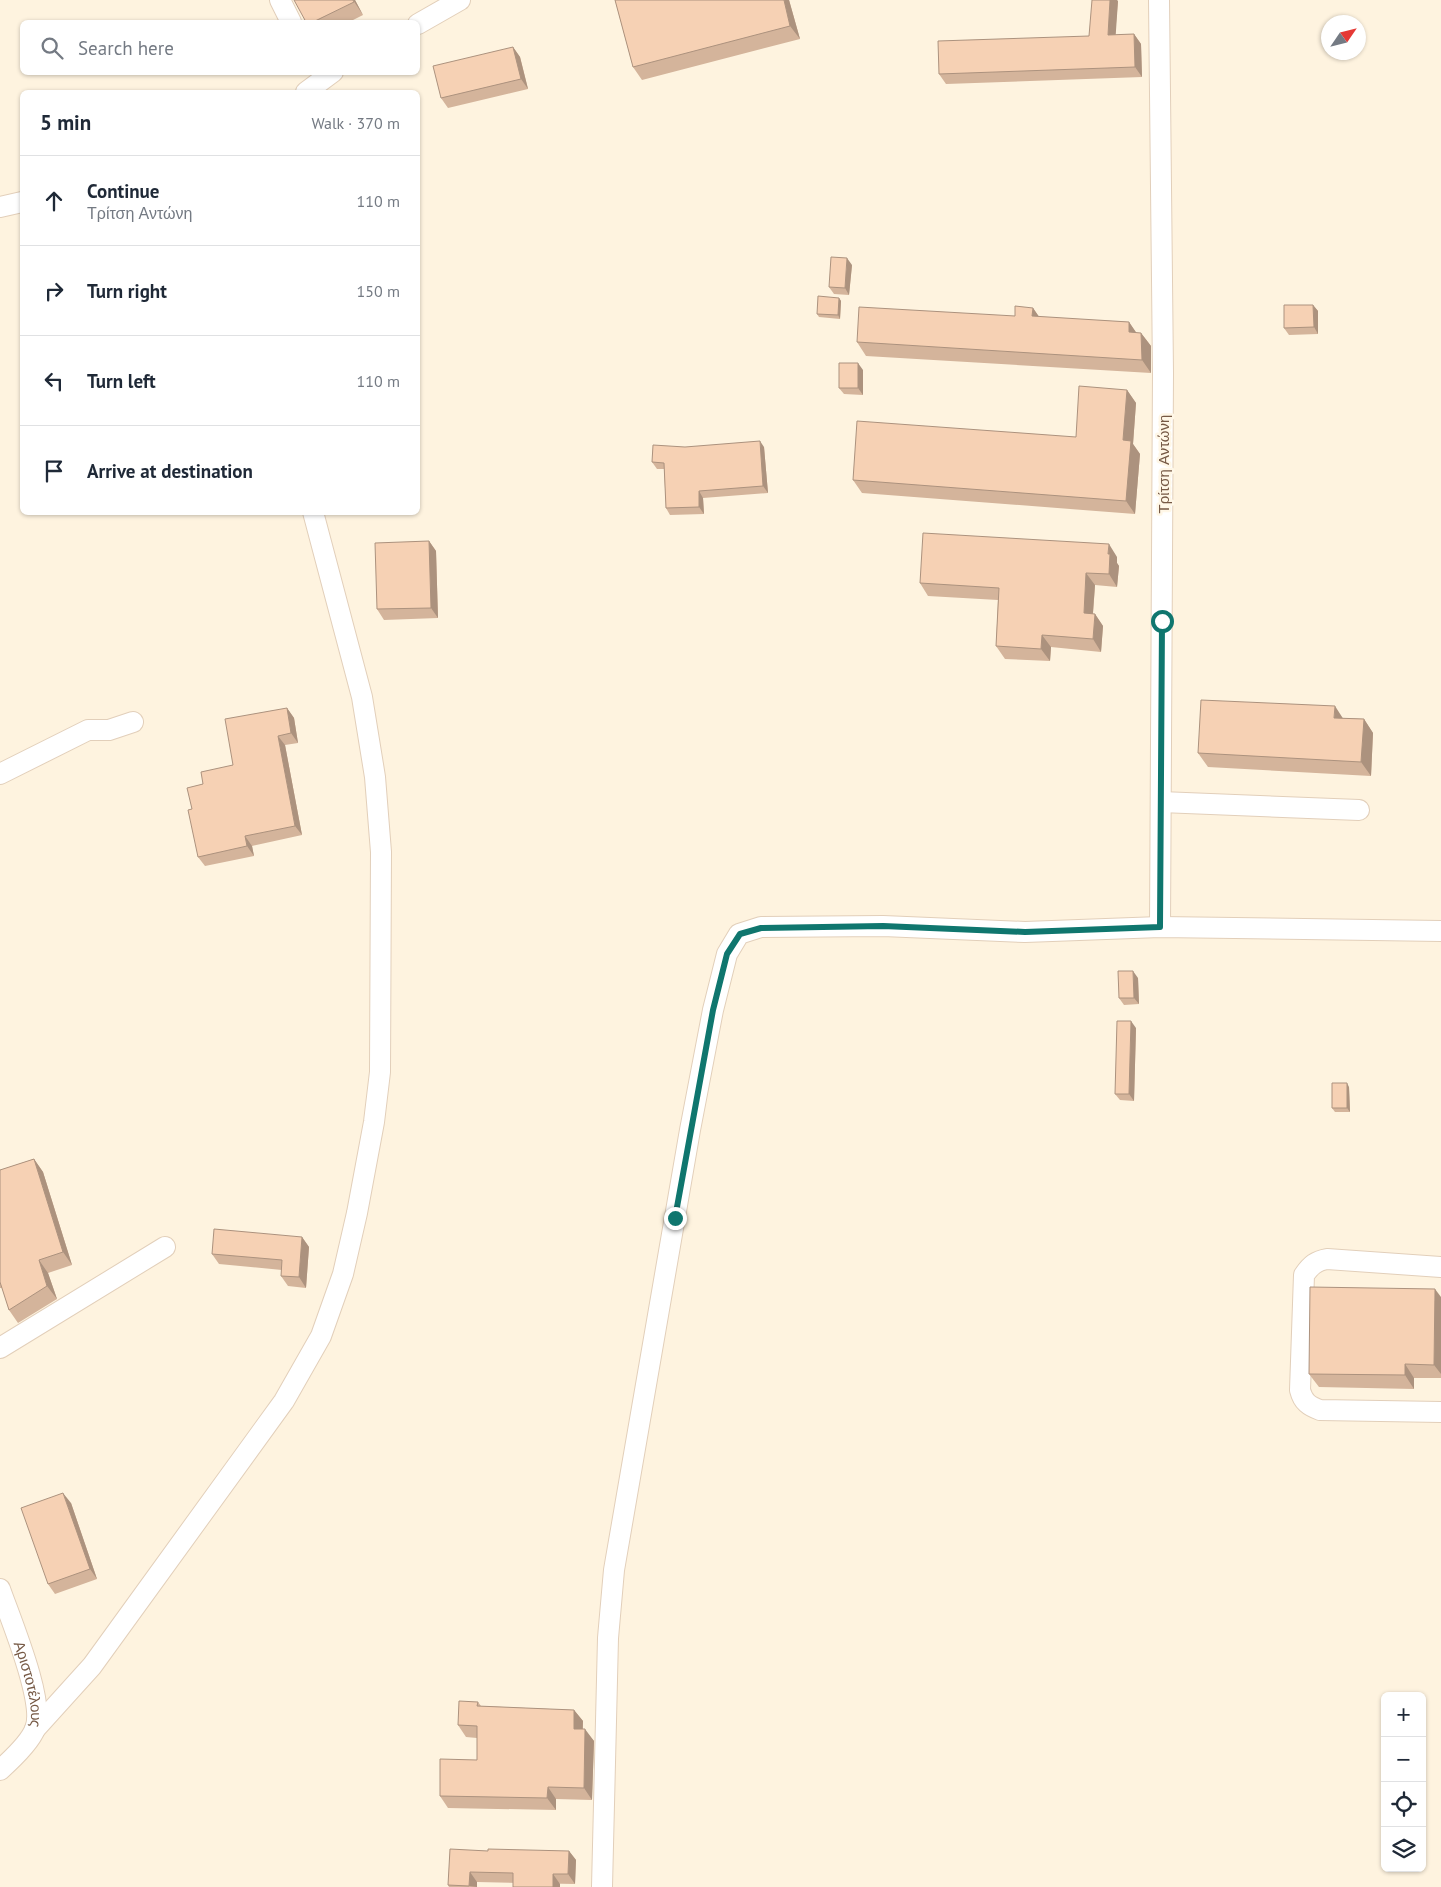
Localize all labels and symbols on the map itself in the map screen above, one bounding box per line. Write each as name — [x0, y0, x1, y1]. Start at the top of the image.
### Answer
north arrow — [1321, 15, 1366, 60]
street label: Τρίτση Αντώνη — [1154, 415, 1173, 513]
route start — [1151, 610, 1174, 633]
route end — [664, 1207, 687, 1230]
street label: Αριστοτέλους — [10, 1638, 47, 1729]

